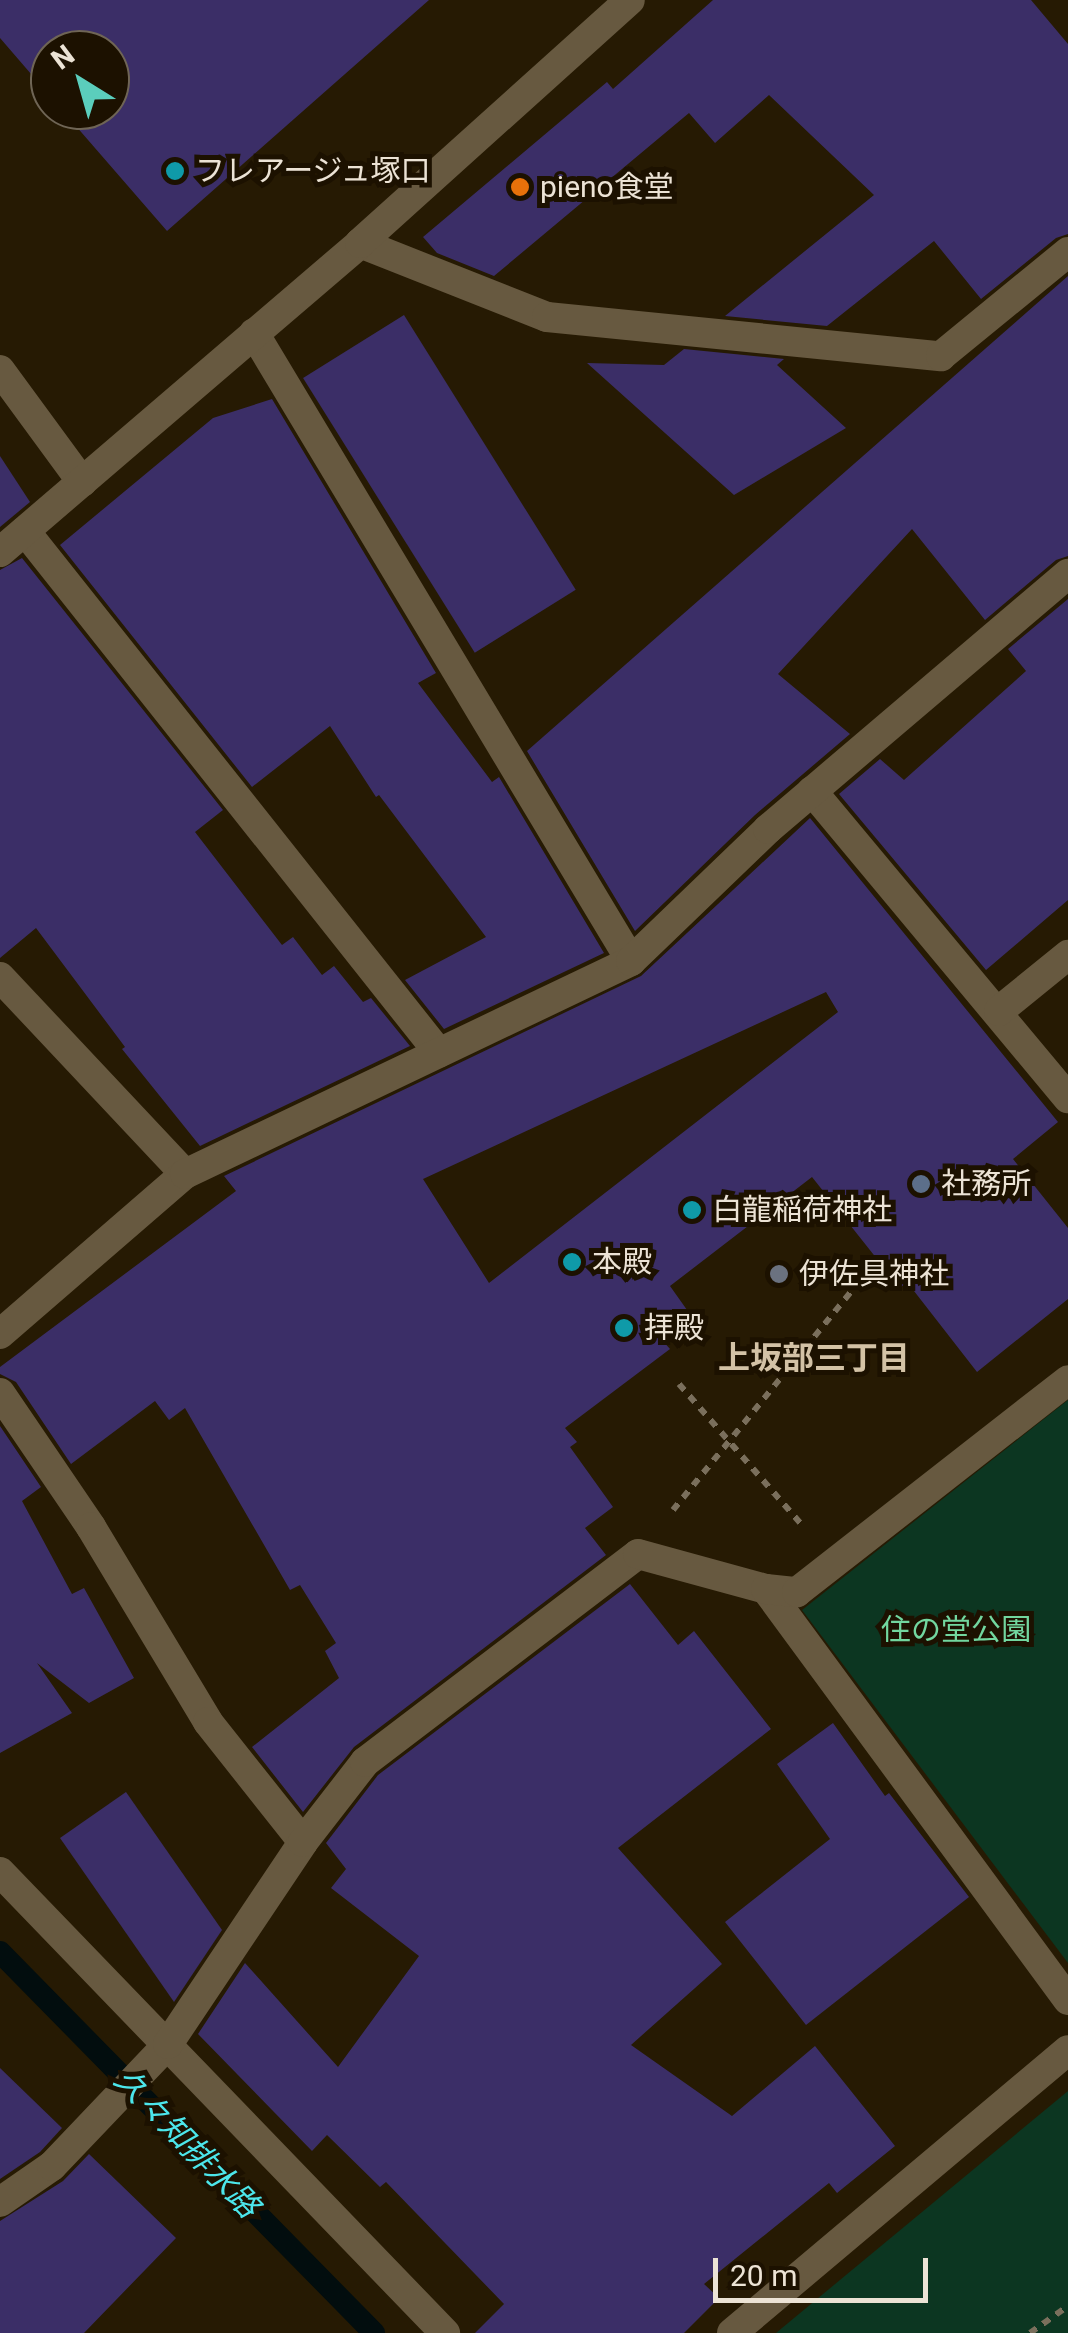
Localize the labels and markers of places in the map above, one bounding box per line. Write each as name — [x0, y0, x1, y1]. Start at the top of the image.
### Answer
place label: フレアージュ塚口 — [195, 153, 433, 189]
marker: フレアージュ塚口 — [164, 160, 186, 182]
place label: pieno食堂 — [540, 169, 674, 205]
marker: pieno食堂 — [509, 176, 531, 198]
place label: 社務所 — [941, 1166, 1031, 1202]
marker: 社務所 — [910, 1173, 932, 1195]
place label: 白龍稲荷神社 — [712, 1192, 892, 1228]
marker: 白龍稲荷神社 — [681, 1199, 703, 1221]
place label: 本殿 — [592, 1244, 652, 1280]
marker: 本殿 — [561, 1251, 583, 1273]
place label: 伊佐具神社 — [799, 1256, 949, 1292]
marker: 伊佐具神社 — [768, 1263, 790, 1285]
place label: 拝殿 — [644, 1310, 704, 1346]
marker: 拝殿 — [613, 1317, 635, 1339]

